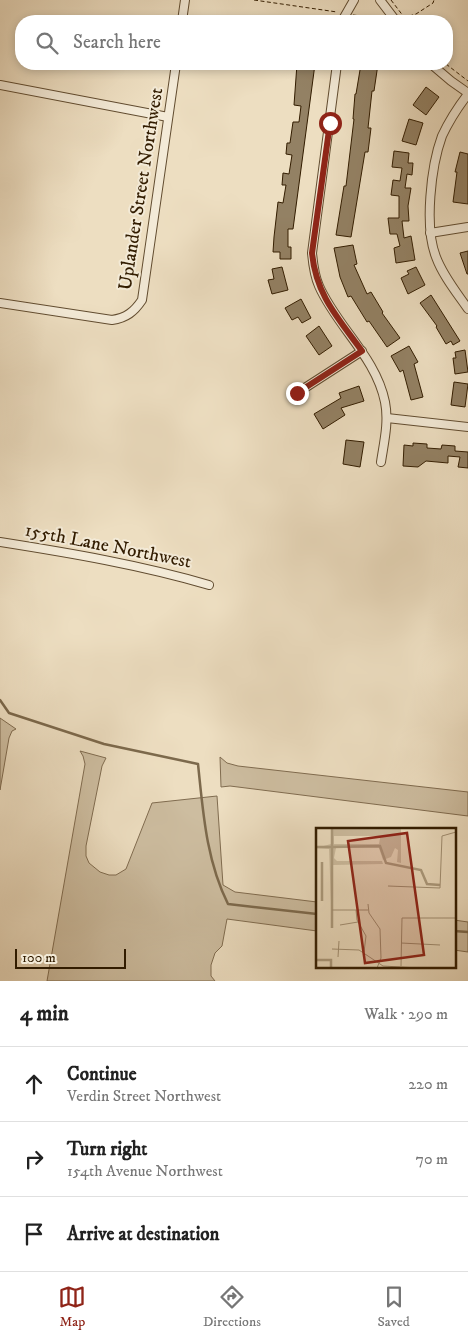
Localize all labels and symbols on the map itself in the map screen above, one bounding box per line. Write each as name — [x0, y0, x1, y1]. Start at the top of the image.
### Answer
street label: Uplander Street Northwest — [114, 86, 168, 292]
route start — [319, 112, 342, 135]
route end — [286, 382, 309, 405]
street label: 155th Lane Northwest — [23, 519, 193, 573]
inset map — [316, 828, 456, 968]
scale bar — [15, 946, 126, 969]

